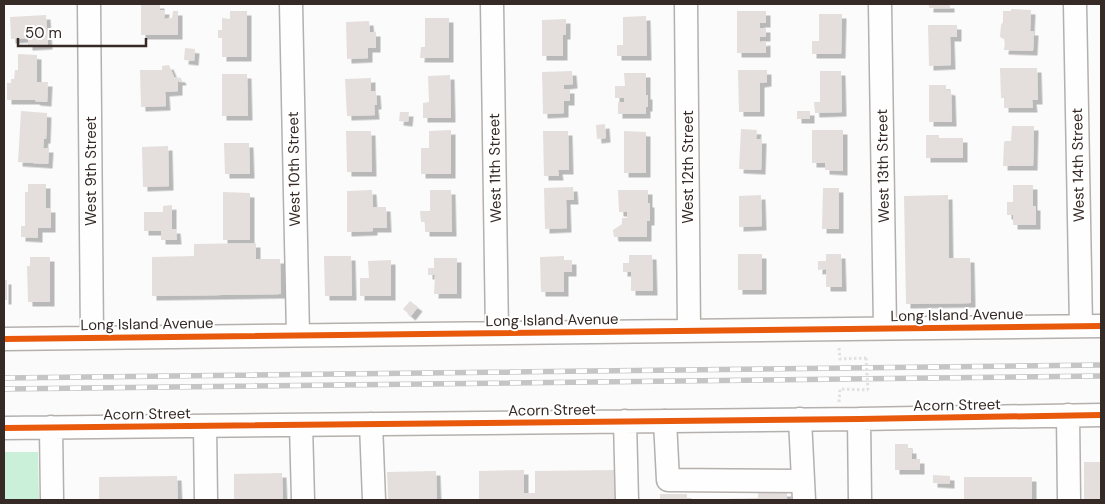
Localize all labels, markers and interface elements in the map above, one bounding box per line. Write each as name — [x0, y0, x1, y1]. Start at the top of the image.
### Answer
scale bar — [18, 15, 145, 47]
text: 50 m — [25, 23, 62, 43]
street label: West 14th Street — [1067, 108, 1089, 222]
street label: West 13th Street — [872, 109, 894, 223]
street label: West 12th Street — [678, 110, 698, 224]
street label: West 10th Street — [283, 111, 305, 227]
street label: West 11th Street — [484, 113, 506, 223]
street label: West 9th Street — [81, 116, 101, 226]
street label: Long Island Avenue — [890, 304, 1024, 326]
street label: Long Island Avenue — [485, 309, 619, 331]
street label: Long Island Avenue — [80, 313, 214, 335]
street label: Acorn Street — [913, 394, 1001, 416]
street label: Acorn Street — [508, 399, 596, 421]
street label: Acorn Street — [103, 403, 191, 425]

